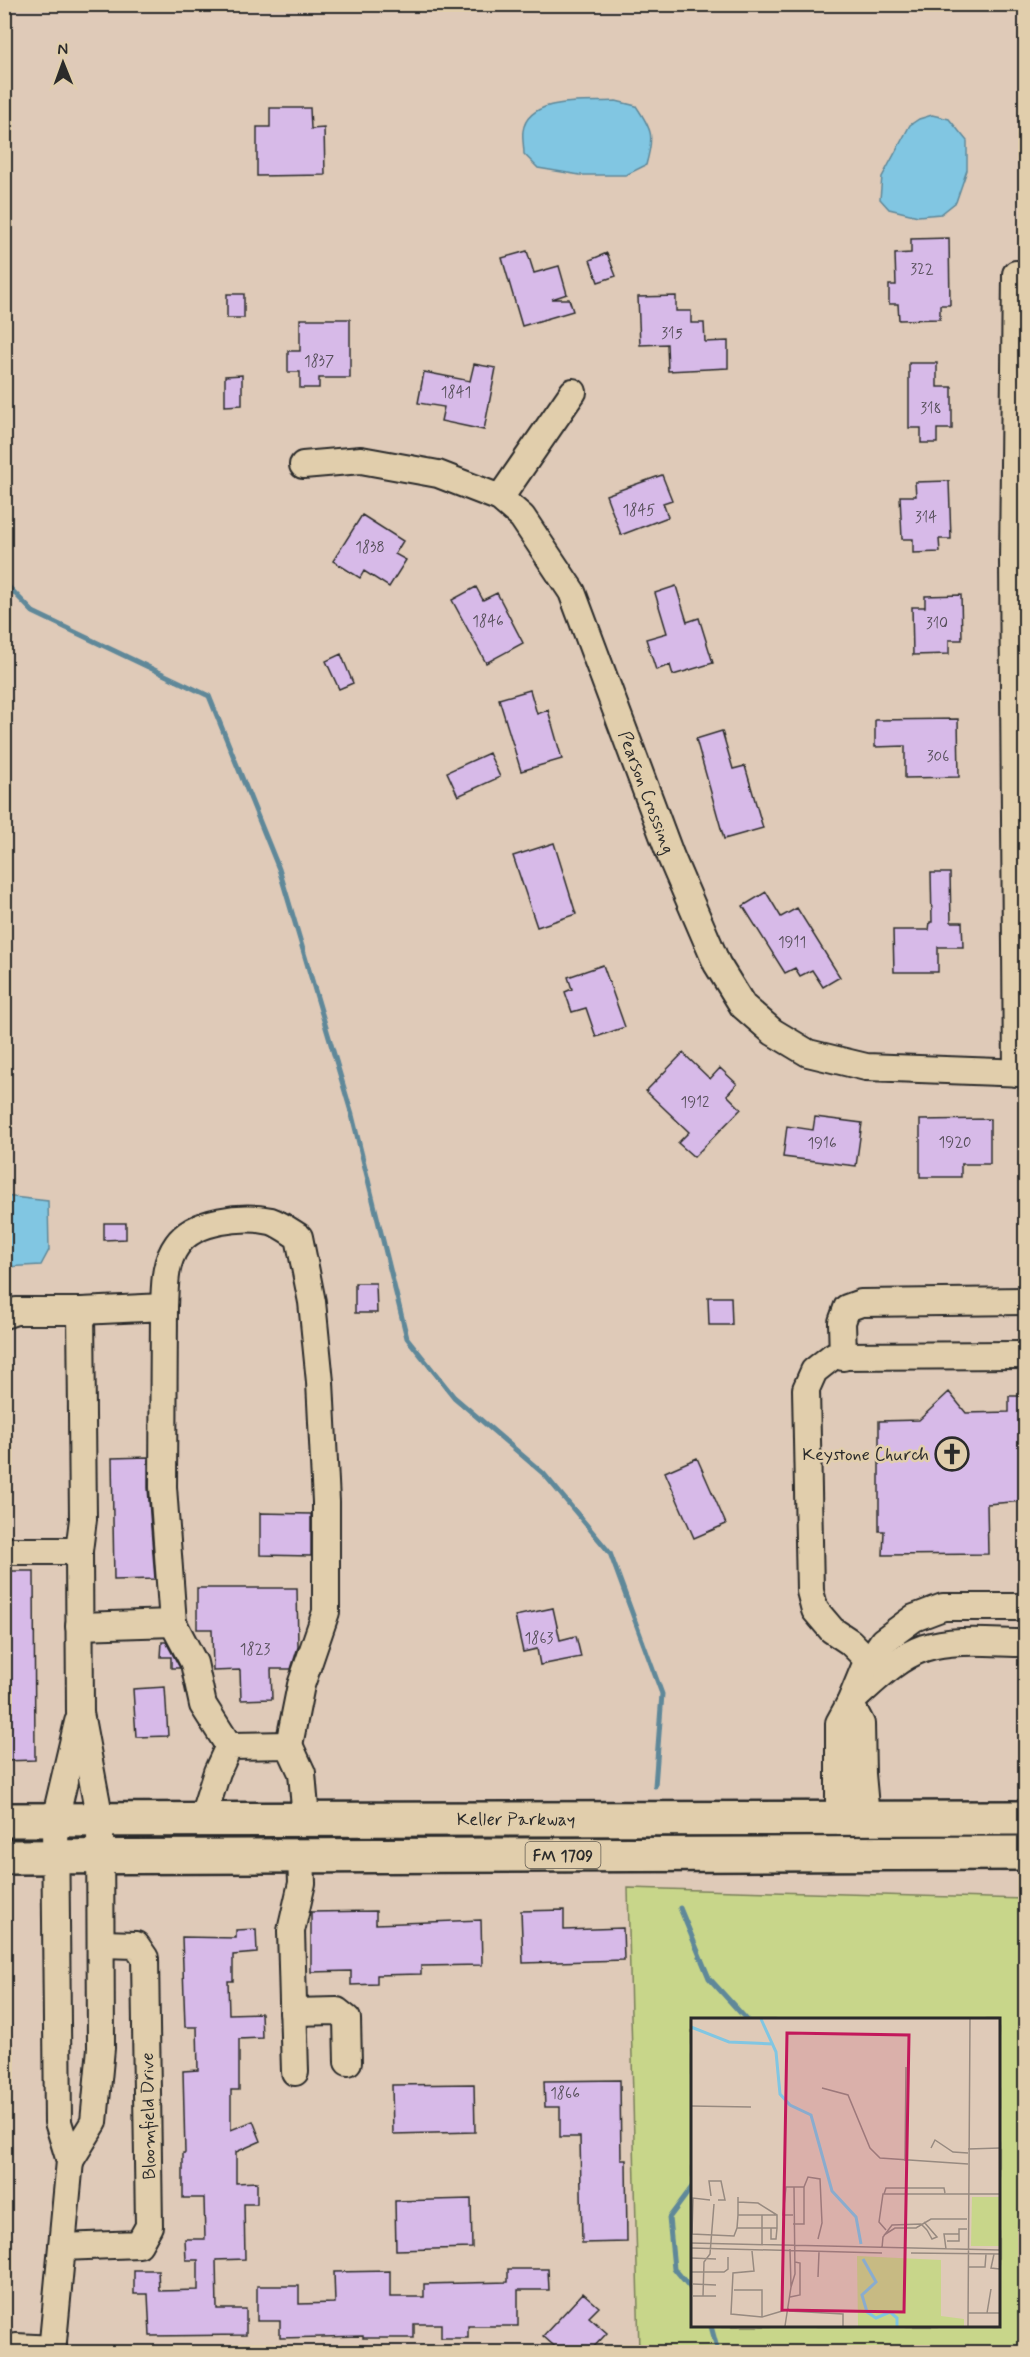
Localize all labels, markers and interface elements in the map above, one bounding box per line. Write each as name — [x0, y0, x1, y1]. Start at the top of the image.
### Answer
north arrow — [33, 33, 93, 93]
text: N — [57, 39, 68, 60]
house number: 322 — [910, 260, 934, 280]
house number: 315 — [661, 324, 683, 344]
house number: 1837 — [304, 352, 334, 372]
house number: 1841 — [441, 383, 471, 403]
house number: 318 — [920, 399, 942, 419]
house number: 1845 — [623, 501, 655, 521]
house number: 314 — [915, 508, 937, 528]
house number: 1838 — [355, 538, 385, 558]
house number: 1846 — [472, 612, 504, 632]
house number: 310 — [926, 614, 948, 634]
street label: Pearson Crossing — [612, 728, 680, 858]
house number: 306 — [927, 747, 949, 767]
house number: 1911 — [778, 933, 806, 953]
house number: 1912 — [681, 1093, 709, 1113]
house number: 1920 — [939, 1133, 971, 1153]
house number: 1916 — [807, 1134, 837, 1154]
church icon: Keystone Church — [934, 1436, 970, 1472]
place label: Keystone Church — [802, 1443, 929, 1467]
house number: 1863 — [525, 1629, 554, 1649]
house number: 1823 — [240, 1640, 271, 1660]
street label: Keller Parkway — [457, 1808, 575, 1832]
road number: FM 1709 — [526, 1842, 600, 1868]
inset map — [691, 2018, 1000, 2327]
street label: Bloomfield Drive — [136, 2052, 162, 2180]
house number: 1866 — [550, 2084, 580, 2104]

